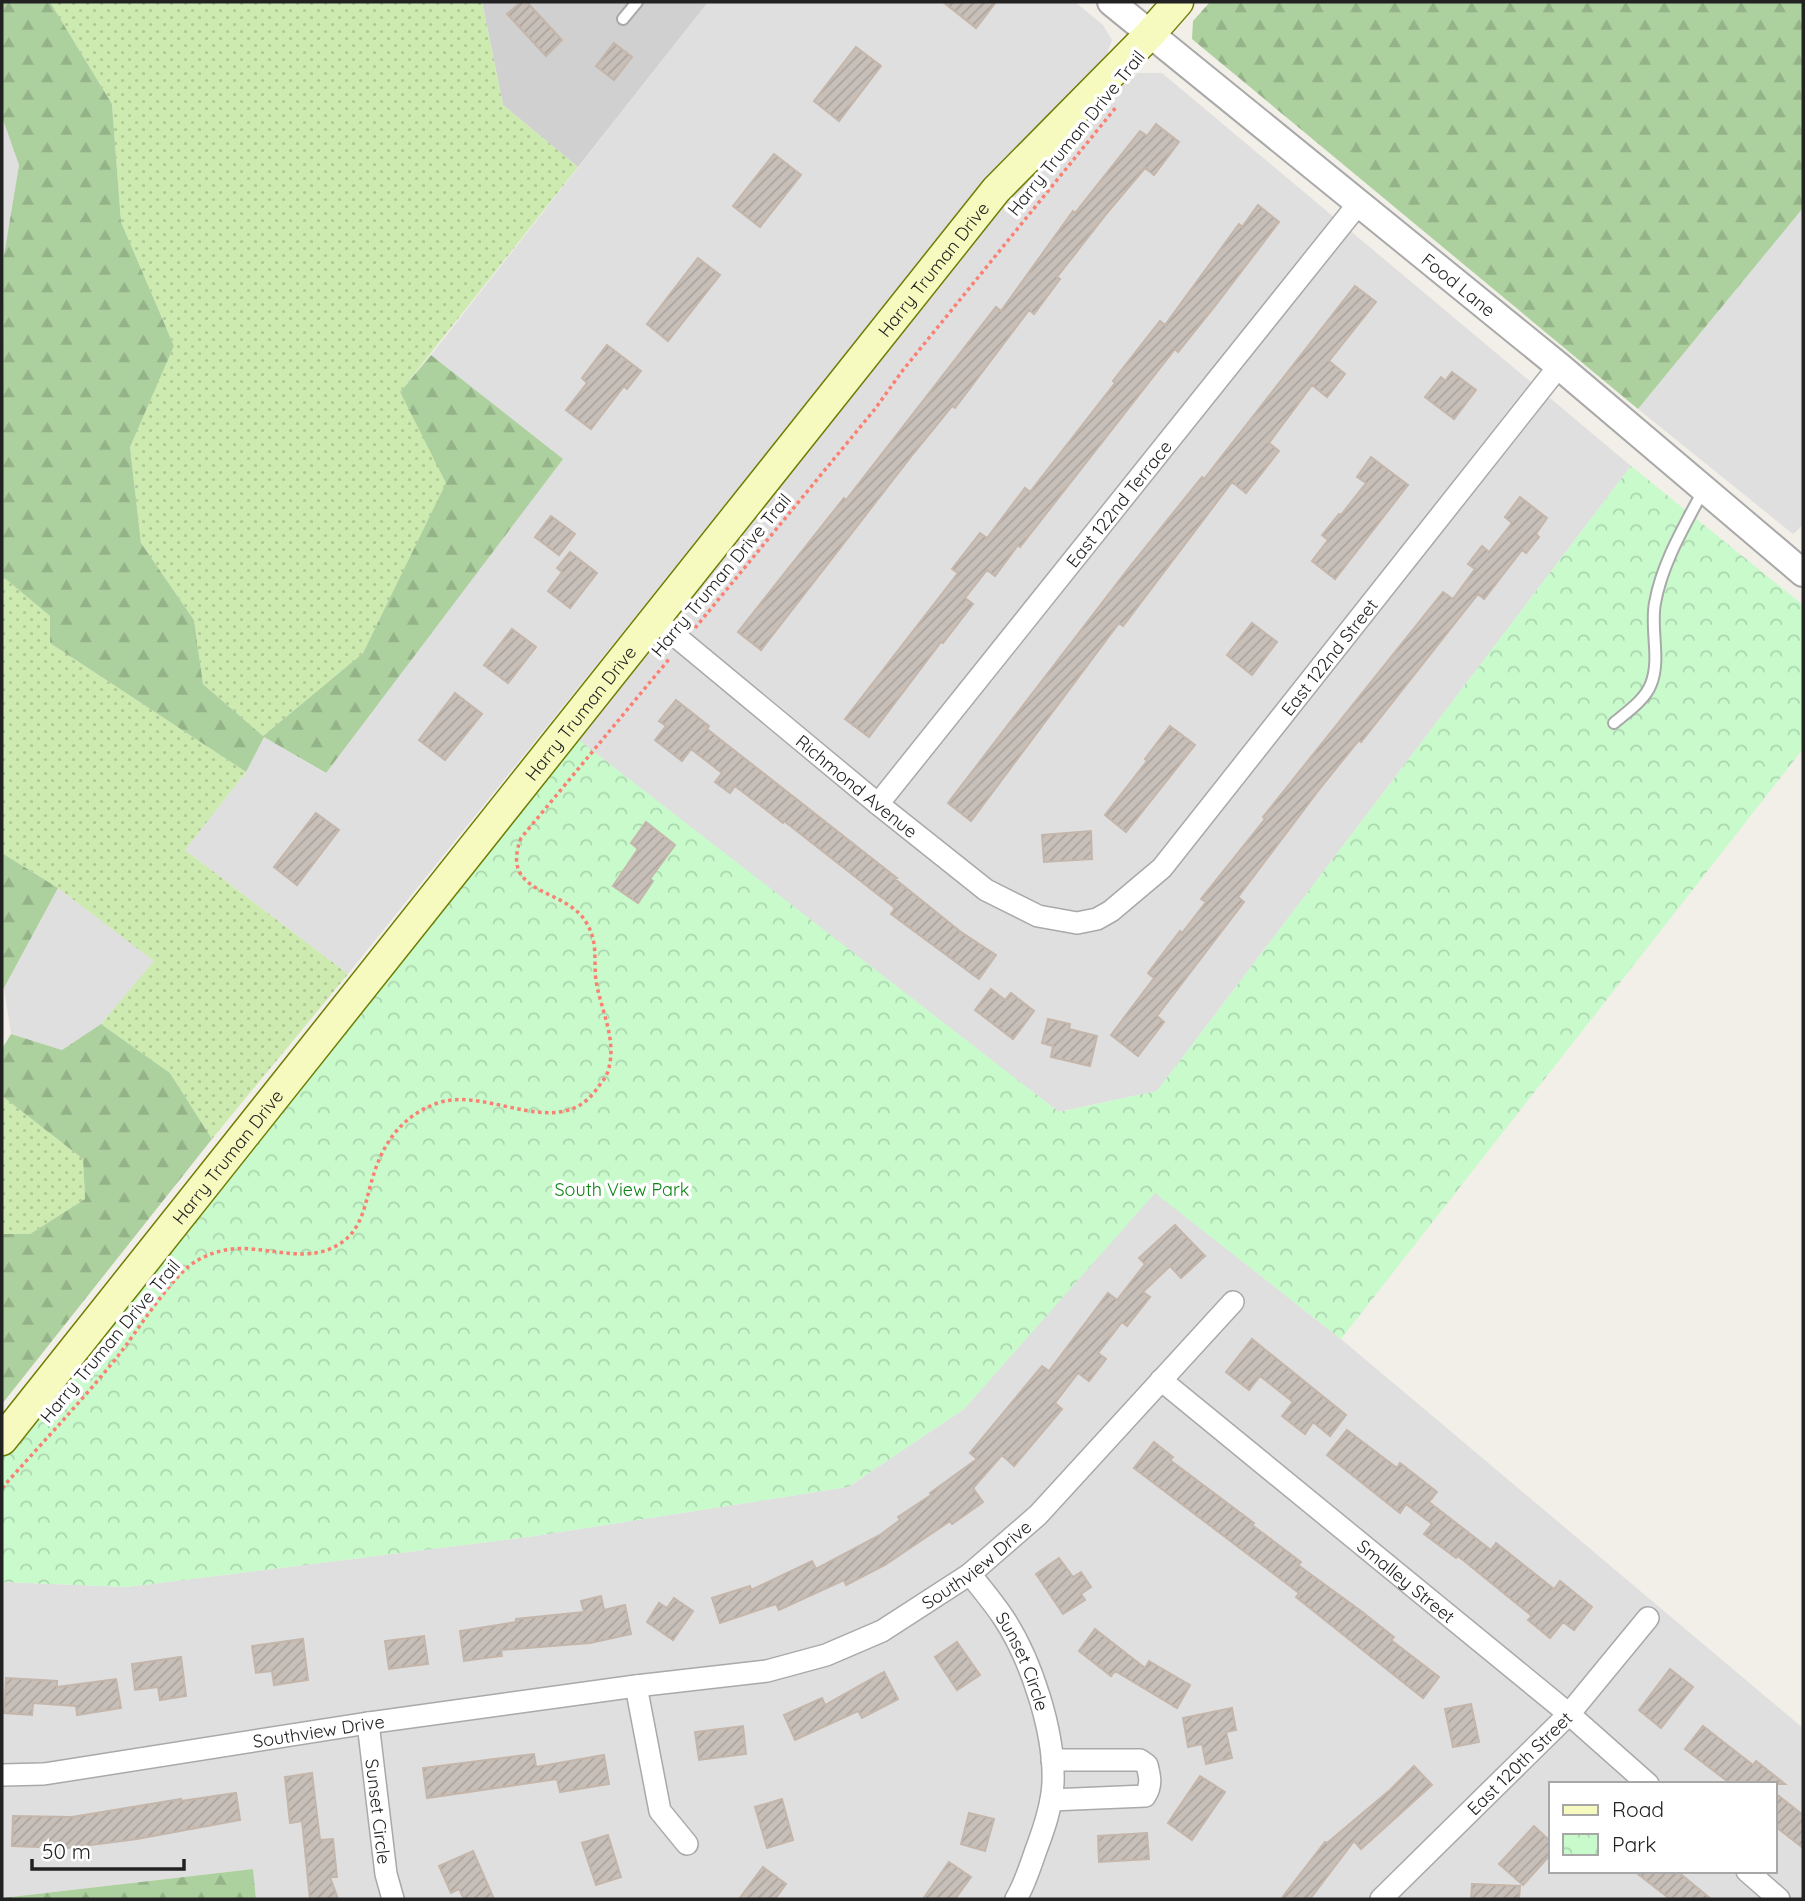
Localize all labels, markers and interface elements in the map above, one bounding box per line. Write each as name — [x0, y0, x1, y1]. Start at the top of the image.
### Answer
street label: Harry Truman Drive Trail — [1002, 46, 1150, 220]
street label: Harry Truman Drive — [872, 197, 994, 341]
street label: Food Lane — [1417, 248, 1500, 321]
street label: East 122nd Terrace — [1061, 435, 1176, 572]
street label: Harry Truman Drive Trail — [646, 489, 796, 661]
street label: East 122nd Street — [1276, 594, 1382, 720]
street label: Harry Truman Drive — [520, 641, 641, 785]
street label: Richmond Avenue — [791, 729, 922, 843]
street label: Harry Truman Drive — [167, 1085, 288, 1229]
park label: South View Park — [554, 1178, 690, 1201]
street label: Harry Truman Drive Trail — [35, 1255, 185, 1427]
street label: Southview Drive — [917, 1515, 1036, 1614]
street label: Smalley Street — [1353, 1534, 1460, 1628]
street label: Sunset Circle — [991, 1607, 1054, 1713]
street label: East 120th Street — [1462, 1706, 1577, 1820]
street label: Southview Drive — [251, 1709, 386, 1752]
street label: Sunset Circle — [361, 1757, 396, 1865]
legend — [1549, 1782, 1777, 1873]
text: Road — [1612, 1796, 1664, 1822]
scale bar — [32, 1828, 184, 1872]
text: Park — [1612, 1831, 1656, 1857]
text: 50 m — [42, 1838, 91, 1864]

